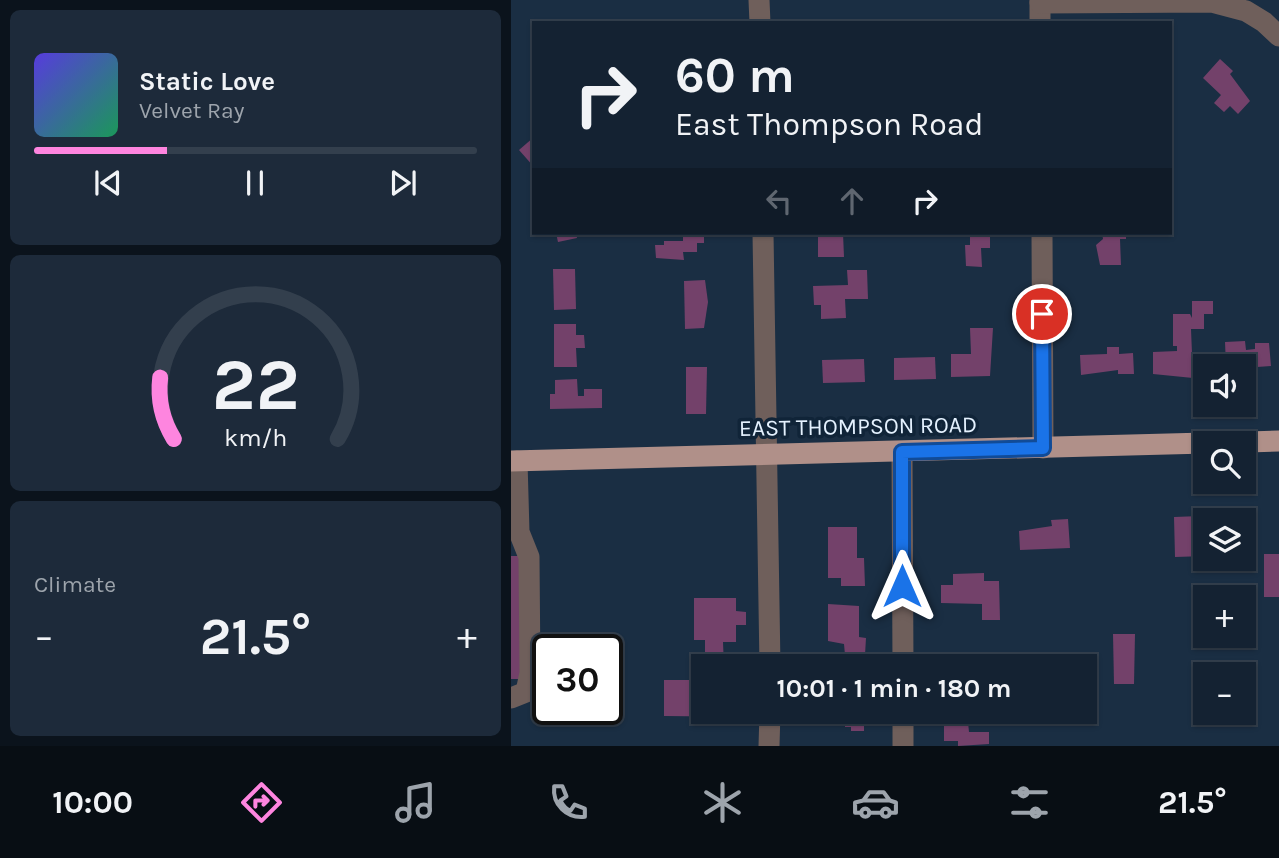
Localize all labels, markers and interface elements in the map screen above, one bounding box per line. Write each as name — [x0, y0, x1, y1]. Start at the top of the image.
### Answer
text: 60 m — [675, 47, 795, 104]
icon: right — [560, 49, 651, 140]
text: Static Love — [139, 66, 275, 97]
text: Velvet Ray — [139, 97, 244, 124]
text: East Thompson Road — [675, 106, 983, 143]
icon: previous — [89, 164, 127, 202]
icon: pause — [236, 164, 274, 202]
icon: next — [384, 164, 422, 202]
icon: left — [760, 182, 798, 220]
icon: ahead — [833, 182, 871, 220]
icon: right — [906, 182, 944, 220]
pin — [1012, 284, 1072, 344]
icon: arrive — [1023, 295, 1061, 333]
text: 22 — [211, 342, 300, 427]
map controls — [1193, 354, 1256, 725]
button: sound — [1193, 354, 1256, 417]
street label: EAST THOMPSON ROAD — [739, 411, 977, 442]
text: km/h — [224, 423, 287, 452]
button: search — [1193, 431, 1256, 494]
button: layers — [1193, 508, 1256, 571]
position arrow — [865, 549, 939, 623]
text: Climate — [34, 571, 116, 598]
button: + — [1193, 585, 1256, 648]
text: 21.5° — [200, 606, 311, 667]
text: − — [34, 614, 54, 659]
text: + — [457, 614, 477, 659]
speed limit sign: 30 — [532, 634, 623, 725]
button: − — [1193, 662, 1256, 725]
text: 10:01 · 1 min · 180 m — [777, 673, 1011, 704]
icon: directions — [237, 778, 286, 827]
icon: music — [391, 778, 440, 827]
icon: phone — [544, 778, 593, 827]
icon: climate — [698, 778, 747, 827]
icon: car — [851, 778, 900, 827]
icon: filters — [1005, 778, 1054, 827]
text: 10:00 — [52, 784, 133, 821]
text: 21.5° — [1158, 784, 1227, 821]

